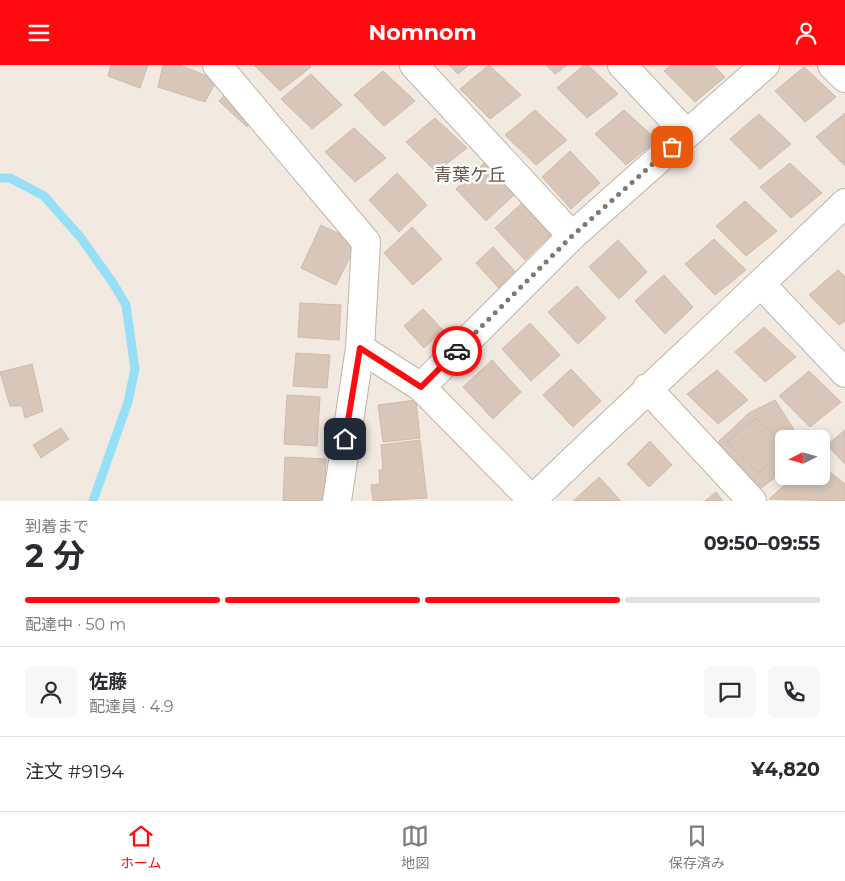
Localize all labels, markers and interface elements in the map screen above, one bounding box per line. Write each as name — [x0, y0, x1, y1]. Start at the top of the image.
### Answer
icon: menu — [25, 19, 53, 47]
text: Nomnom — [368, 19, 477, 46]
icon: person — [792, 19, 820, 47]
pin — [651, 126, 693, 168]
icon: bag — [658, 133, 686, 161]
district label: 青葉ケ丘 — [434, 164, 506, 186]
courier — [432, 326, 482, 376]
icon: car — [443, 337, 471, 365]
pin — [324, 418, 366, 460]
icon: home — [331, 425, 359, 453]
north arrow — [775, 430, 830, 485]
map controls — [775, 430, 830, 485]
text: 到着まで — [25, 517, 89, 536]
text: 09:50–09:55 — [704, 532, 820, 555]
text: 2 分 — [25, 536, 85, 575]
text: 配達中 · 50 m — [25, 615, 126, 634]
button: person — [25, 666, 77, 718]
button: chat — [704, 666, 756, 718]
button: phone — [768, 666, 820, 718]
text: 佐藤 — [89, 670, 127, 693]
text: 配達員 · 4.9 — [89, 697, 173, 716]
text: ¥4,820 — [751, 758, 820, 781]
text: 注文 #9194 — [25, 760, 124, 783]
tab: ホーム — [120, 822, 161, 872]
tab: 地図 — [401, 822, 429, 872]
tab: 保存済み — [669, 822, 725, 872]

